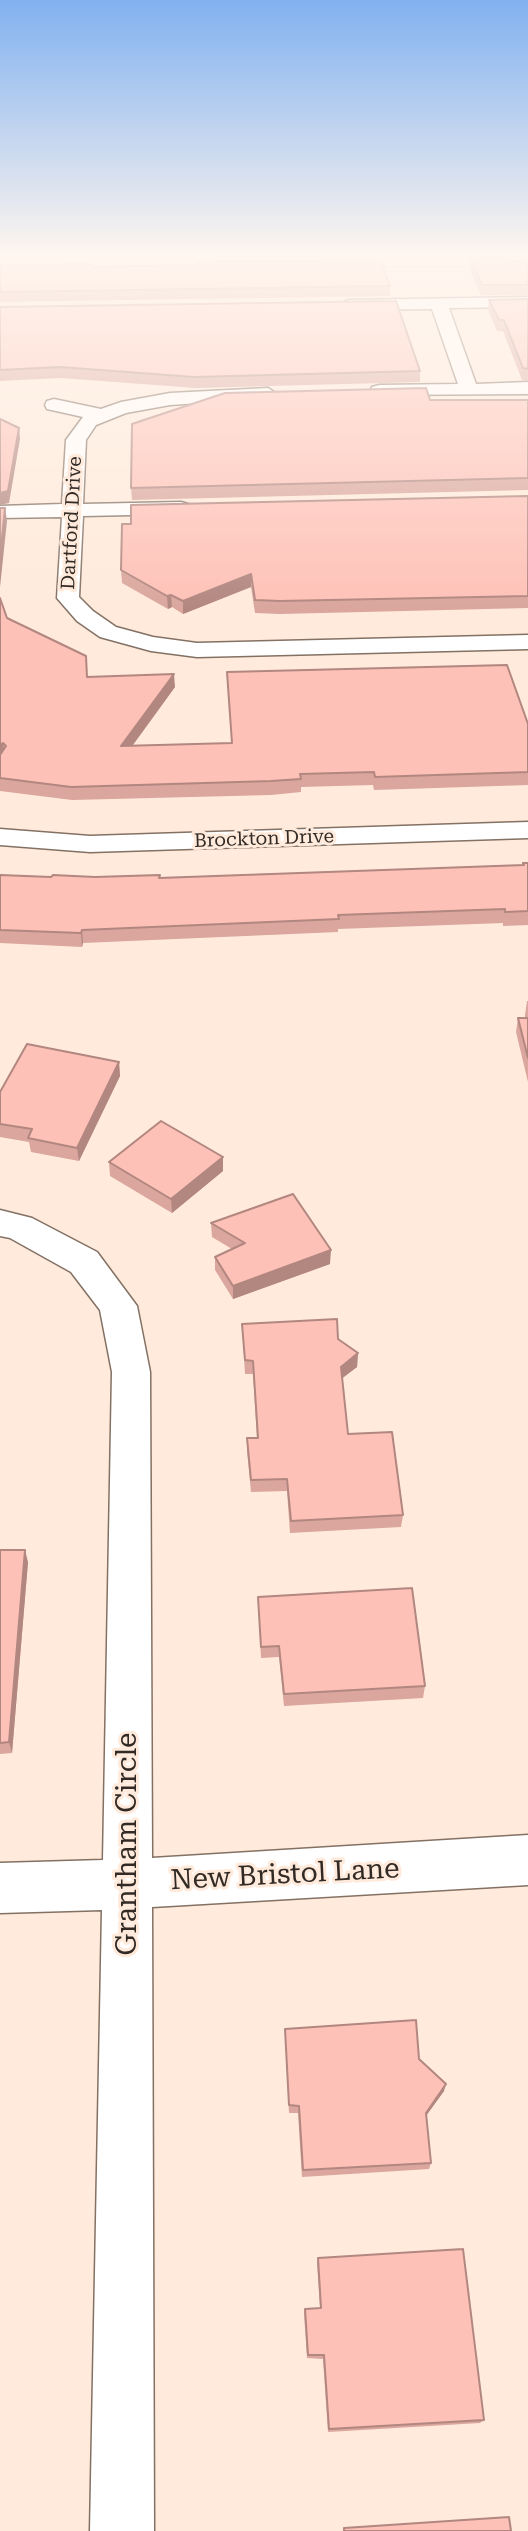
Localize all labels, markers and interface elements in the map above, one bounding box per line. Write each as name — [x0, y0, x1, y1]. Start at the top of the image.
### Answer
street label: Dartford Drive — [57, 456, 87, 590]
street label: Brockton Drive — [194, 825, 334, 853]
street label: Grantham Circle — [111, 1733, 145, 1955]
street label: New Bristol Lane — [170, 1852, 400, 1898]

